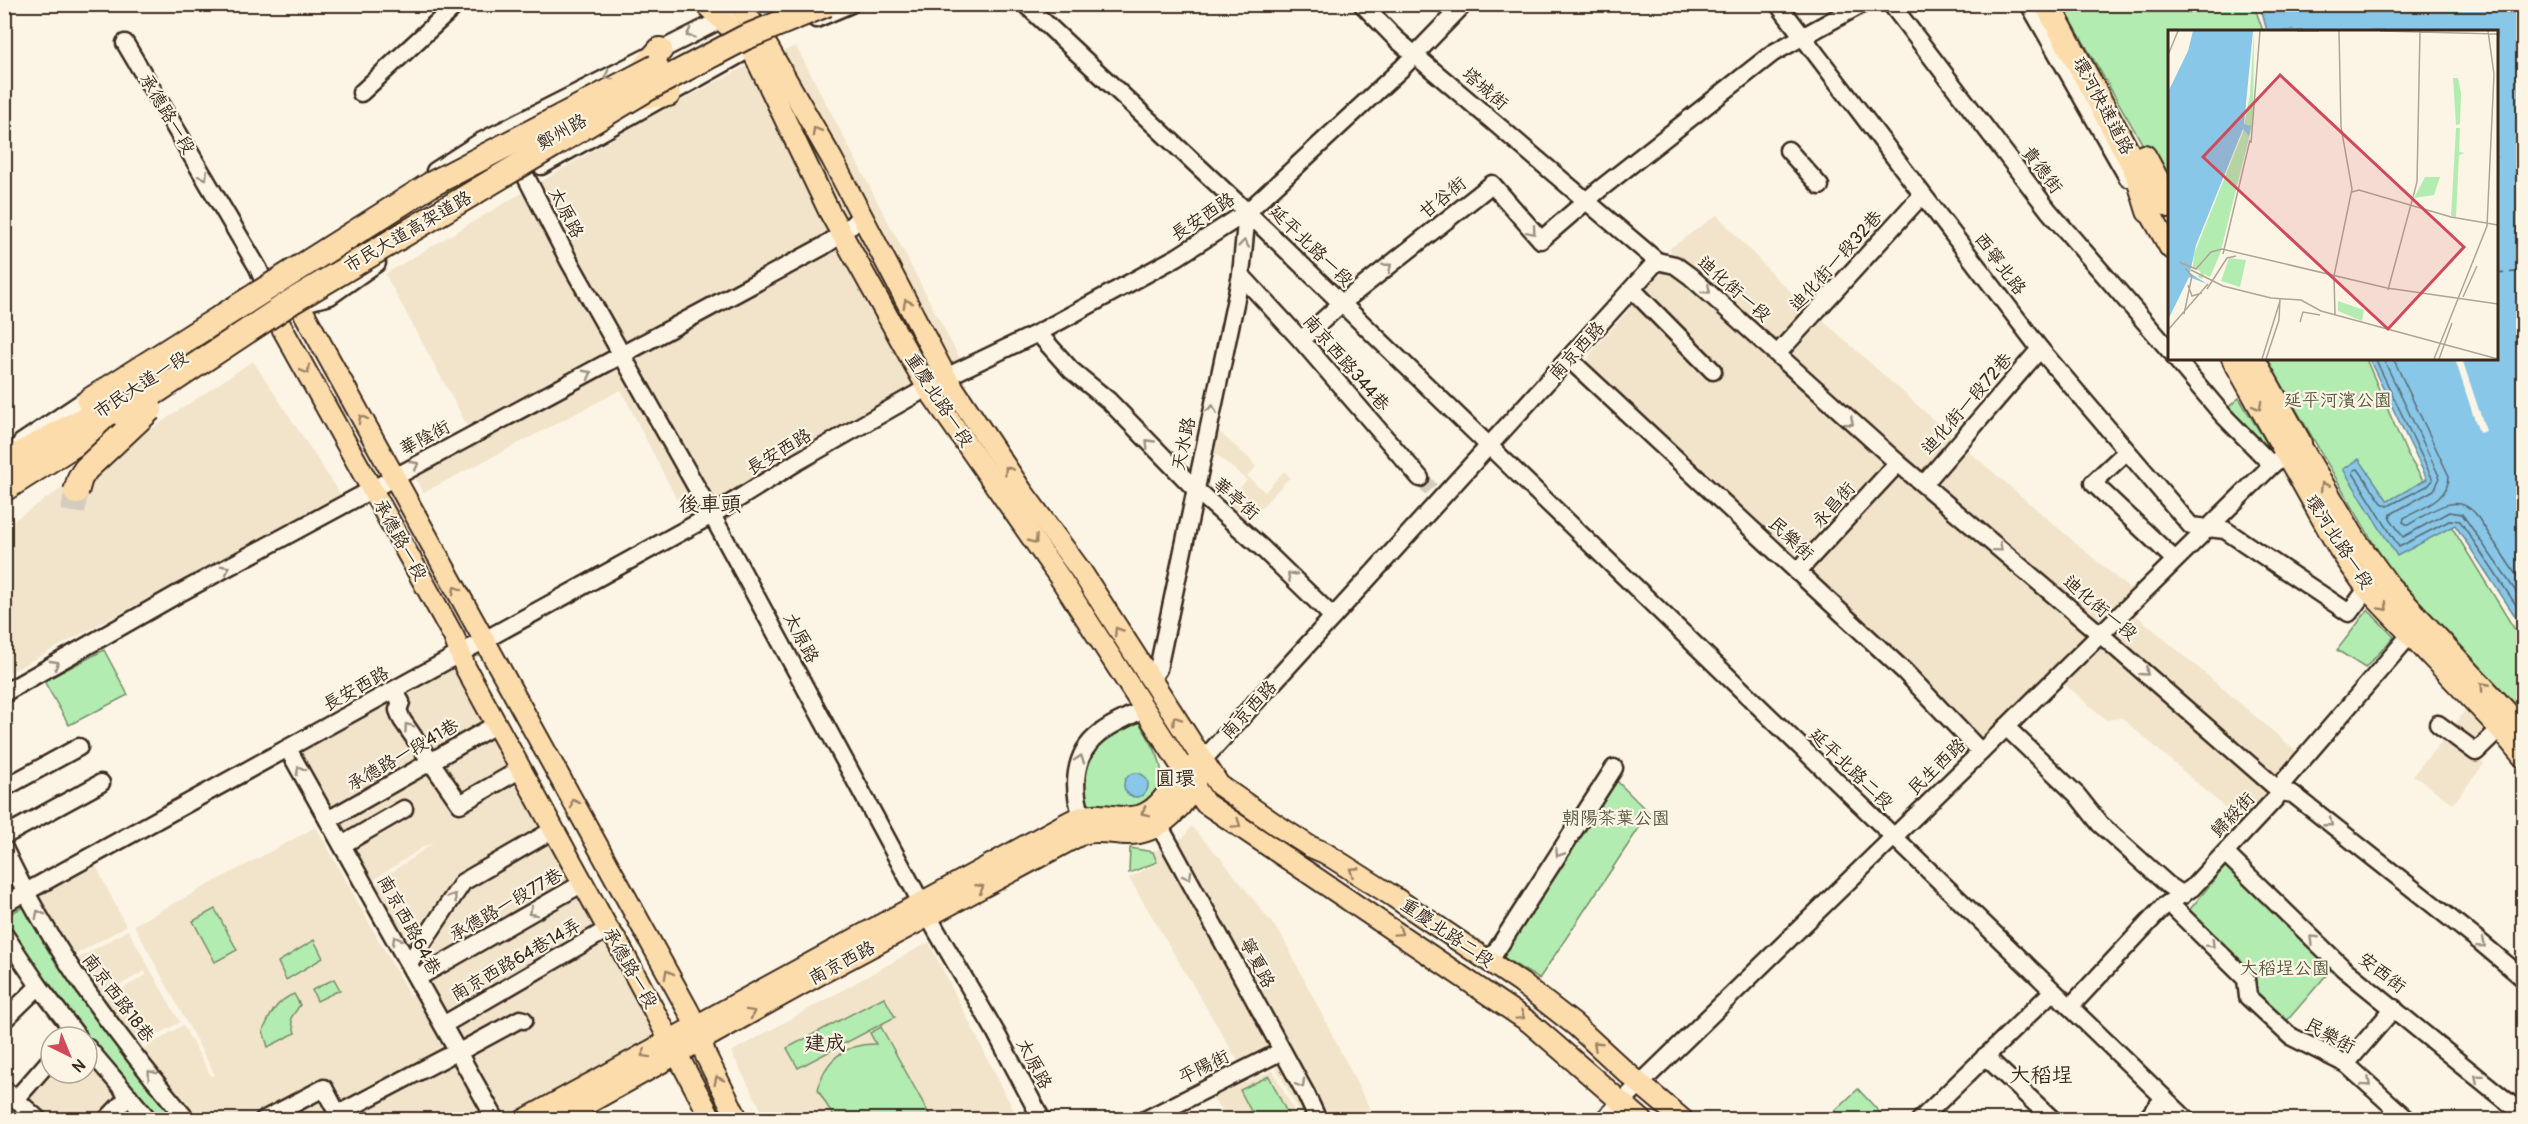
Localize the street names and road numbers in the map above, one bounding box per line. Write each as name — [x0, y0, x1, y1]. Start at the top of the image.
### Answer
street label: 環河快速道路 — [2067, 53, 2139, 159]
street label: 塔城街 — [1457, 63, 1513, 115]
street label: 承德路一段 — [134, 70, 200, 158]
street label: 鄭州路 — [533, 109, 591, 155]
street label: 貴德街 — [2017, 142, 2067, 198]
street label: 甘谷街 — [1415, 172, 1471, 224]
street label: 太原路 — [543, 184, 589, 242]
street label: 市民大道高架道路 — [340, 186, 476, 278]
street label: 長安西路 — [1167, 188, 1239, 246]
street label: 延平北路一段 — [1264, 200, 1358, 292]
street label: 迪化街一段32巷 — [1785, 206, 1887, 316]
street label: 西寧北路 — [1969, 228, 2031, 300]
street label: 迪化街一段 — [1692, 251, 1776, 327]
street label: 南京西路344巷 — [1298, 310, 1394, 416]
street label: 南京西路 — [1544, 317, 1610, 385]
street label: 市民大道一段 — [89, 346, 193, 424]
street label: 重慶北路一段 — [900, 348, 978, 452]
street label: 迪化街一段72巷 — [1916, 348, 2018, 460]
street label: 華陰街 — [396, 415, 454, 461]
street label: 天水路 — [1167, 415, 1201, 473]
street label: 長安西路 — [742, 424, 816, 480]
street label: 華亭街 — [1208, 473, 1264, 525]
street label: 永昌街 — [1807, 477, 1861, 533]
street label: 環河北路一段 — [2300, 490, 2378, 594]
street label: 承德路一段 — [368, 495, 432, 585]
street label: 民樂街 — [1763, 512, 1819, 566]
street label: 迪化街一段 — [2058, 570, 2142, 646]
street label: 太原路 — [778, 609, 824, 667]
street label: 長安西路 — [319, 661, 393, 717]
street label: 南京西路 — [1216, 676, 1282, 744]
street label: 承德路一段41巷 — [343, 714, 463, 796]
street label: 延平北路二段 — [1804, 723, 1898, 815]
street label: 民生西路 — [1903, 734, 1971, 800]
street label: 歸綏街 — [2206, 787, 2260, 843]
street label: 承德路一段77巷 — [445, 863, 567, 947]
street label: 南京西路64巷 — [372, 871, 446, 979]
street label: 重慶北路二段 — [1396, 893, 1498, 973]
street label: 南京西路64巷14弄 — [447, 913, 585, 1007]
street label: 承德路一段 — [598, 923, 662, 1013]
street label: 寧夏路 — [1234, 934, 1280, 992]
street label: 南京西路 — [805, 936, 879, 990]
street label: 安西街 — [2354, 947, 2410, 999]
street label: 南京西路18巷 — [77, 949, 159, 1047]
street label: 民樂街 — [2301, 1013, 2359, 1059]
street label: 太原路 — [1011, 1035, 1057, 1093]
street label: 平陽街 — [1175, 1045, 1233, 1089]

